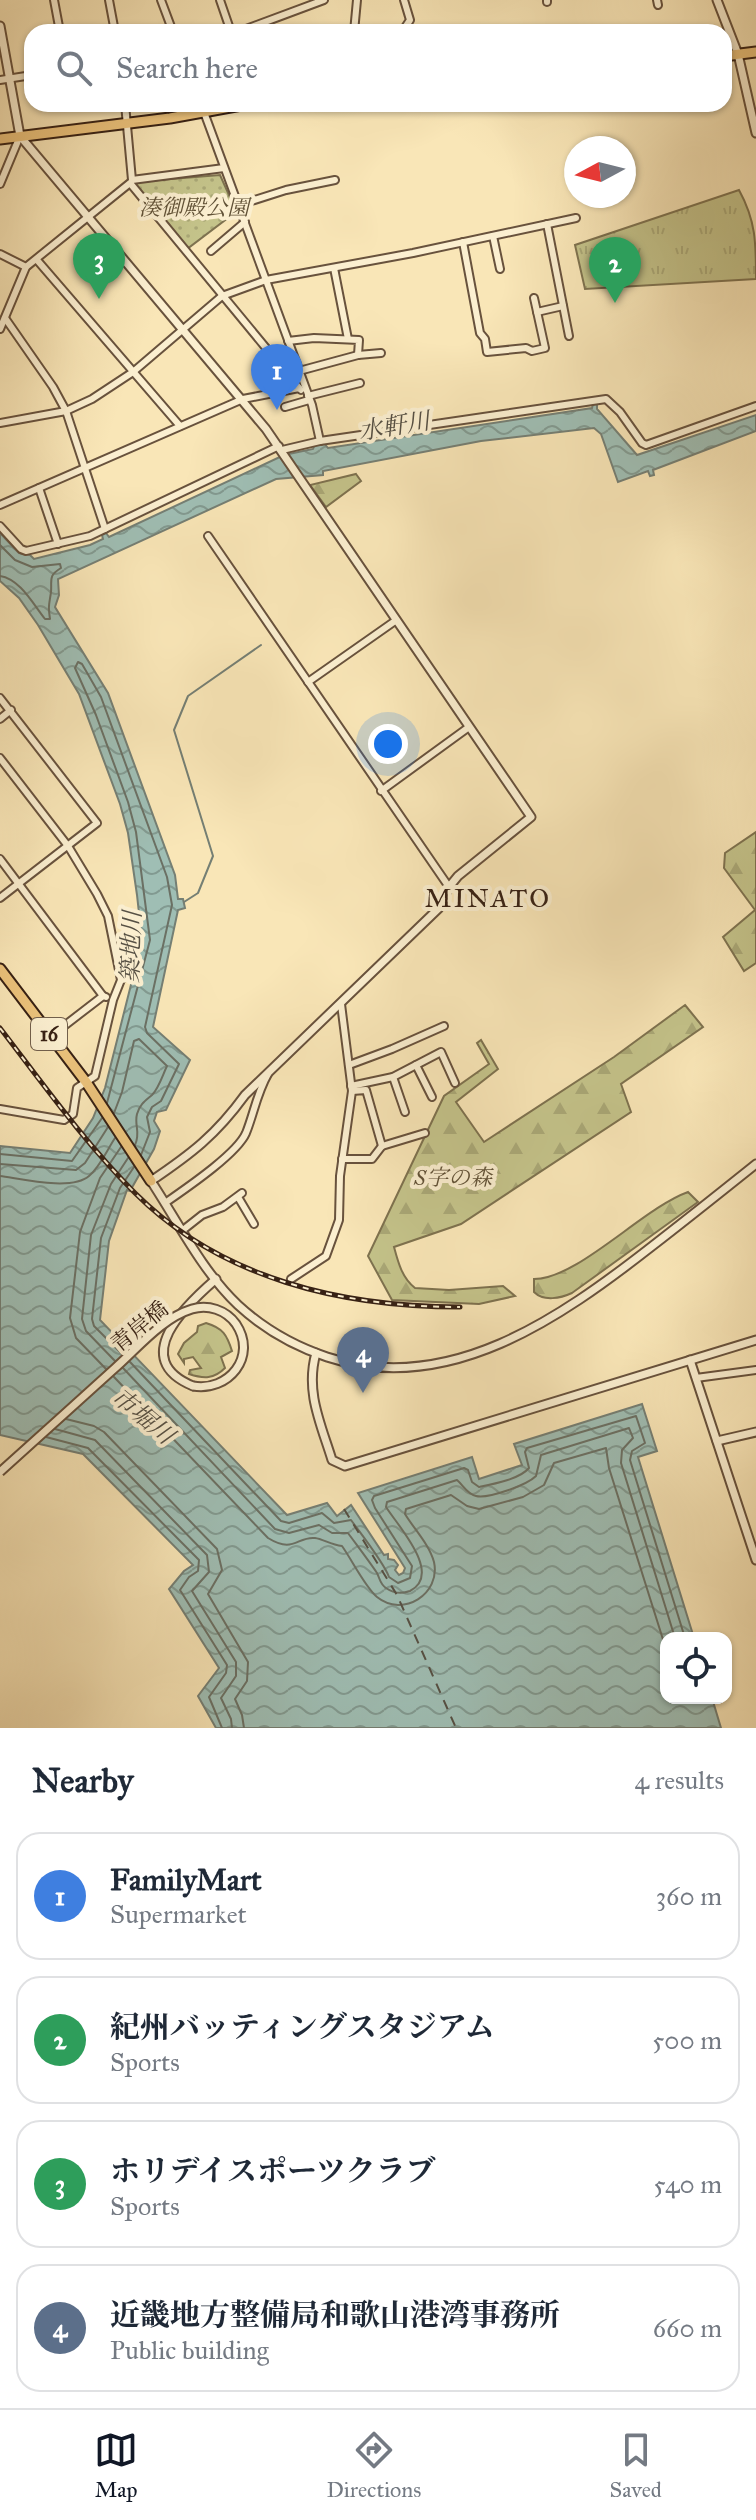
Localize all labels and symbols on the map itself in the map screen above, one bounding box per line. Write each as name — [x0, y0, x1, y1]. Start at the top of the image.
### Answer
north arrow — [564, 136, 636, 208]
park label: 湊御殿公園 — [139, 194, 252, 221]
pin: 3 — [73, 233, 125, 299]
pin: 2 — [589, 237, 641, 303]
pin: 1 — [251, 344, 303, 410]
water label: 水軒川 — [356, 405, 435, 446]
your location — [368, 724, 408, 764]
district label: MINATO — [425, 882, 551, 914]
water label: 築地川 — [115, 908, 147, 984]
road number: 16 — [31, 1018, 67, 1050]
park label: S字の森 — [413, 1164, 494, 1191]
street label: 青岸橋 — [105, 1295, 173, 1358]
pin: 4 — [337, 1327, 389, 1393]
water label: 市堀川 — [106, 1381, 183, 1453]

